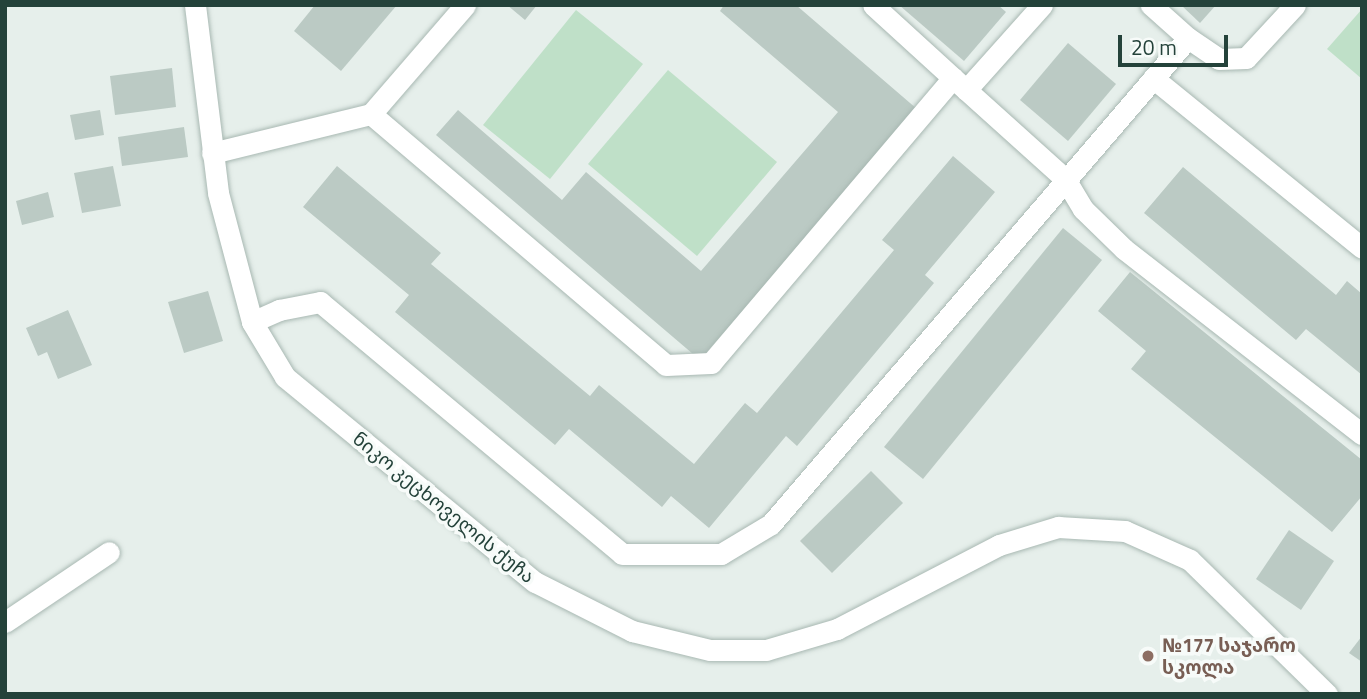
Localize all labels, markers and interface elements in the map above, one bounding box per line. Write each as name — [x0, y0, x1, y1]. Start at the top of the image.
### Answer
scale bar — [1122, 21, 1232, 65]
text: 20 m — [1131, 31, 1177, 63]
street label: ნიკო კეცხოველის ქუჩა — [348, 427, 540, 587]
place label: №177 საჯარო სკოლა — [1162, 634, 1296, 678]
marker: №177 საჯარო სკოლა — [1140, 648, 1156, 664]

